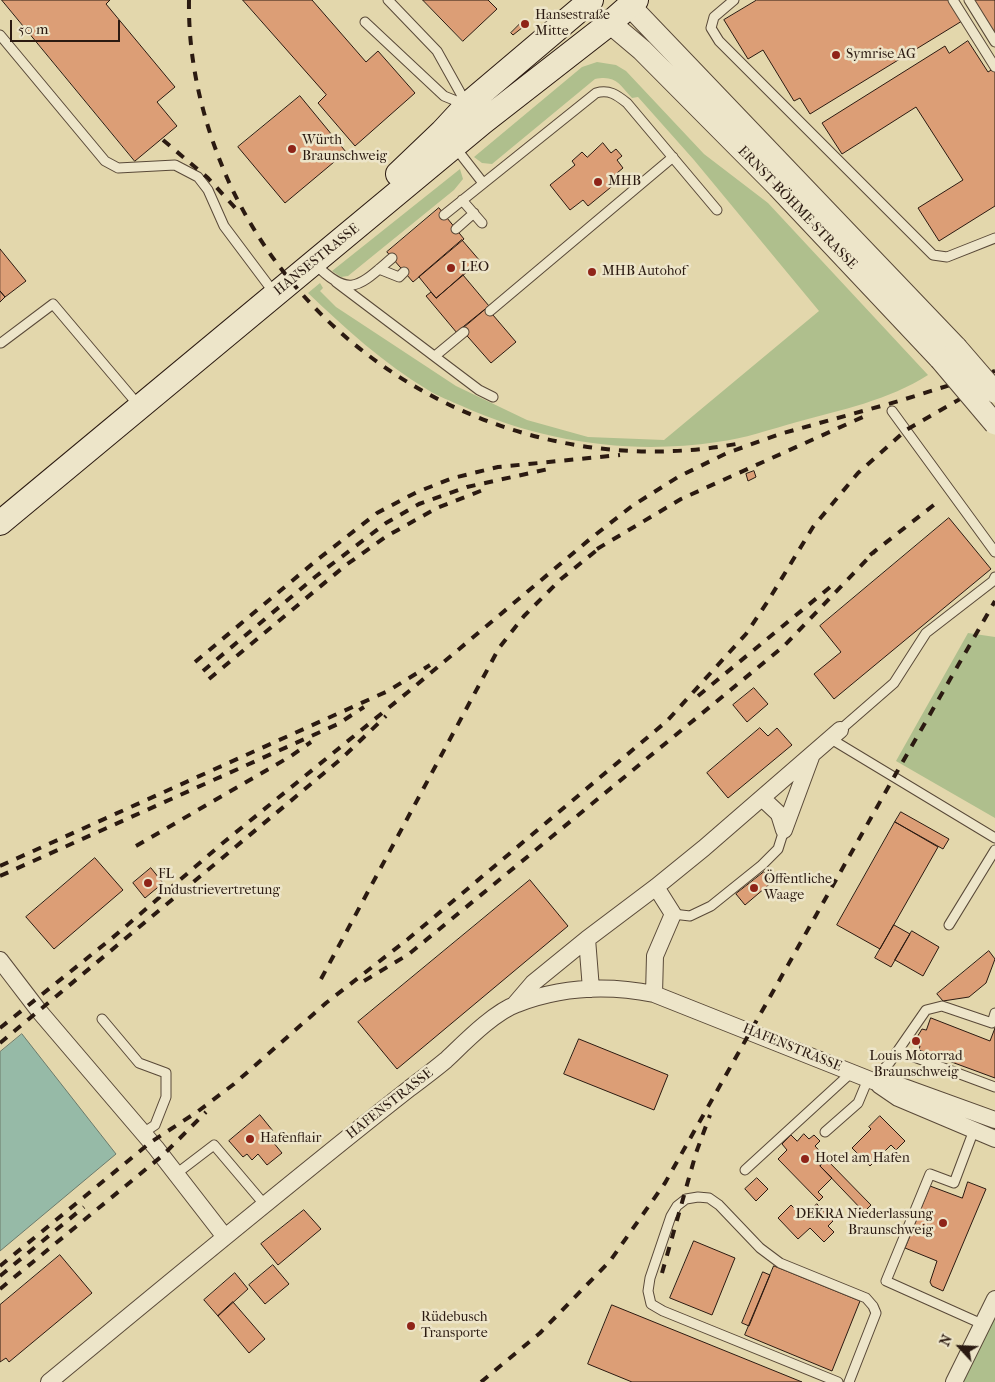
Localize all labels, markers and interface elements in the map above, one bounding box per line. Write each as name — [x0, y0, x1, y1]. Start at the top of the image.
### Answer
place label: Hansestraße Mitte — [535, 8, 610, 40]
scale bar — [12, 10, 122, 42]
marker: Hansestraße Mitte — [519, 18, 531, 30]
text: 50 m — [18, 20, 48, 38]
place label: Symrise AG — [846, 47, 916, 63]
marker: Symrise AG — [830, 49, 842, 61]
place label: Würth Braunschweig — [302, 133, 387, 166]
marker: Würth Braunschweig — [286, 143, 298, 155]
street label: ERNST-BÖHME-STRASSE — [734, 143, 860, 273]
place label: MHB — [608, 174, 641, 190]
marker: MHB — [592, 176, 604, 188]
street label: HANSESTRASSE — [271, 220, 363, 300]
place label: LEO — [461, 260, 489, 276]
marker: LEO — [445, 262, 457, 274]
place label: MHB Autohof — [602, 264, 686, 280]
marker: MHB Autohof — [586, 266, 598, 278]
place label: FL Industrievertretung — [158, 867, 280, 900]
place label: Öffentliche Waage — [764, 872, 832, 904]
marker: FL Industrievertretung — [142, 877, 154, 889]
marker: Öffentliche Waage — [748, 882, 760, 894]
street label: HAFENSTRASSE — [740, 1020, 844, 1076]
marker: Louis Motorrad Braunschweig — [910, 1035, 922, 1047]
place label: Louis Motorrad Braunschweig — [869, 1049, 963, 1082]
street label: HAFENSTRASSE — [343, 1065, 437, 1143]
place label: Hafenflair — [260, 1131, 322, 1147]
marker: Hafenflair — [244, 1133, 256, 1145]
place label: Hotel am Hafen — [815, 1151, 910, 1167]
marker: Hotel am Hafen — [799, 1153, 811, 1165]
place label: DEKRA Niederlassung Braunschweig — [795, 1207, 933, 1240]
marker: DEKRA Niederlassung Braunschweig — [937, 1217, 949, 1229]
place label: Rüdebusch Transporte — [421, 1310, 488, 1342]
marker: Rüdebusch Transporte — [405, 1320, 417, 1332]
north arrow — [935, 1322, 985, 1372]
text: N — [936, 1332, 956, 1349]

